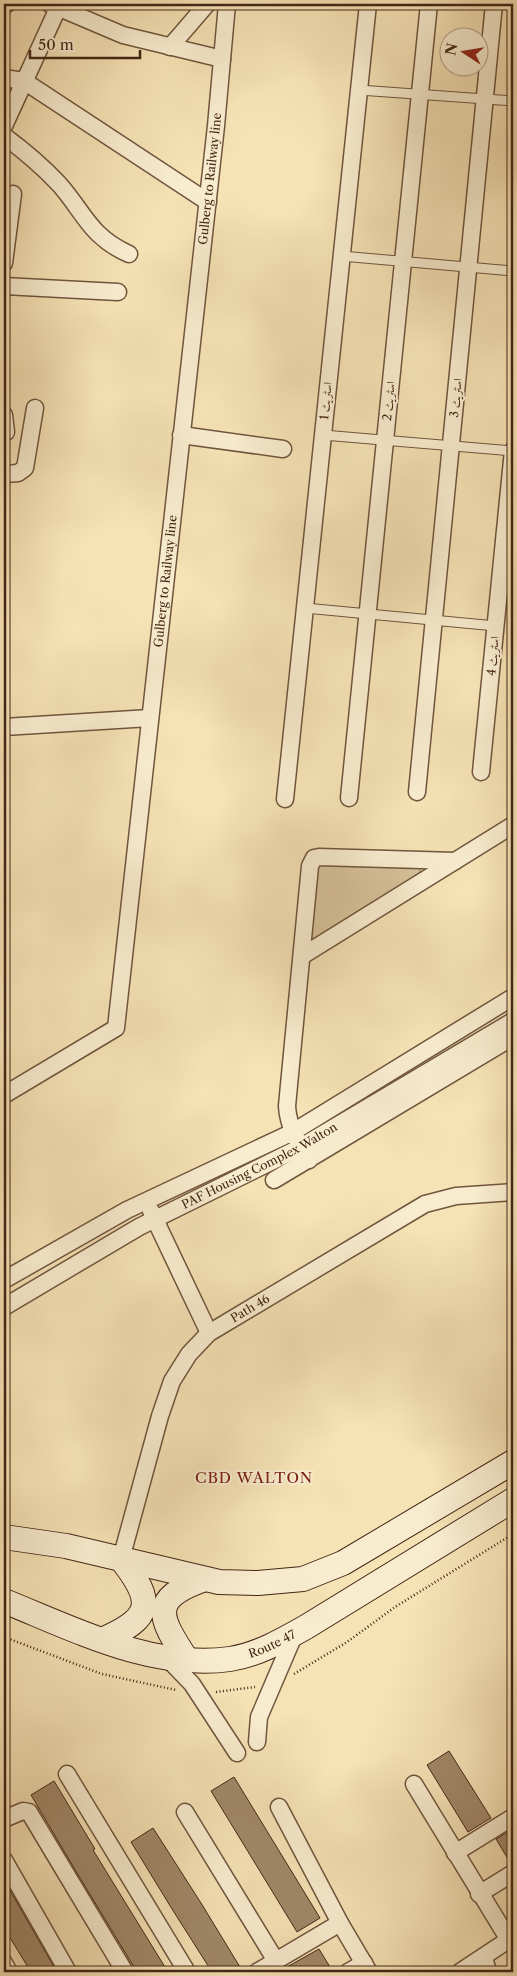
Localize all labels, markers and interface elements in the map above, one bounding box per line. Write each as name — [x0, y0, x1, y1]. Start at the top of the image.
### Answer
scale bar — [30, 28, 140, 60]
north arrow — [440, 28, 490, 78]
text: 50 m — [38, 35, 74, 54]
text: N — [441, 41, 461, 57]
street label: Gulberg to Railway line — [195, 112, 224, 246]
street label: اسٹریٹ 3 — [446, 377, 466, 419]
street label: اسٹریٹ 2 — [379, 380, 399, 422]
street label: اسٹریٹ 1 — [316, 381, 336, 421]
street label: Gulberg to Railway line — [150, 514, 180, 648]
street label: اسٹریٹ 4 — [483, 635, 503, 677]
street label: PAF Housing Complex Walton — [179, 1119, 340, 1212]
street label: Path 46 — [228, 1291, 272, 1326]
district label: CBD WALTON — [195, 1468, 313, 1487]
street label: Route 47 — [246, 1626, 298, 1661]

